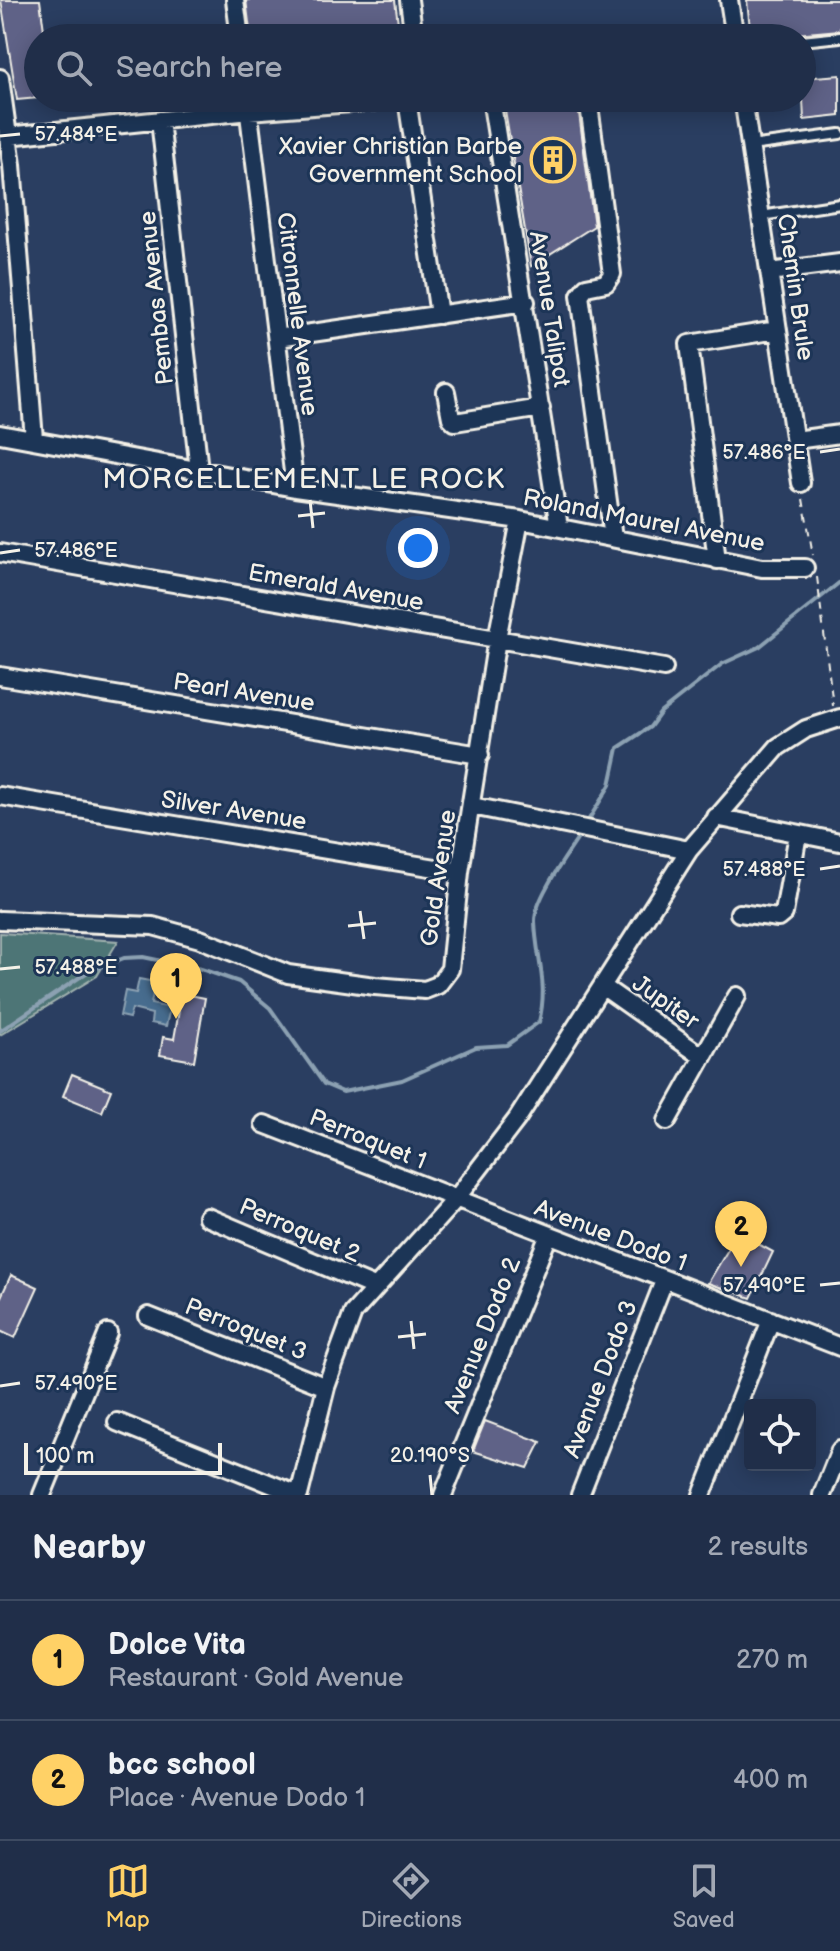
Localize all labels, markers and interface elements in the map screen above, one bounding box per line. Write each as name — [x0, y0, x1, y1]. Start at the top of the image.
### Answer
search box — [24, 24, 816, 112]
icon: search — [52, 46, 96, 90]
text: Search here — [116, 50, 282, 86]
text: 57.484°E — [35, 123, 117, 147]
place label: Xavier Christian Barbe Government School — [278, 132, 522, 189]
building icon: Xavier Christian Barbe Government School — [529, 136, 577, 184]
street label: Pembas Avenue — [133, 210, 180, 386]
street label: Citronnelle Avenue — [271, 211, 324, 418]
street label: Chemin Brule — [771, 212, 820, 362]
street label: Avenue Talipot — [523, 229, 576, 390]
text: 57.486°E — [722, 441, 806, 465]
district label: MORCELLEMENT LE ROCK — [102, 463, 506, 496]
street label: Roland Maurel Avenue — [521, 483, 767, 558]
your location — [398, 528, 438, 568]
text: 57.486°E — [34, 539, 118, 563]
street label: Emerald Avenue — [246, 558, 426, 617]
street label: Pearl Avenue — [171, 667, 317, 718]
street label: Silver Avenue — [159, 785, 309, 836]
street label: Gold Avenue — [415, 808, 462, 948]
text: 57.488°E — [722, 858, 806, 882]
pin: 1 — [150, 953, 202, 1019]
text: 57.488°E — [34, 956, 118, 980]
street label: Jupiter — [627, 969, 705, 1036]
street label: Perroquet 1 — [305, 1103, 431, 1176]
street label: Perroquet 2 — [235, 1192, 365, 1269]
street label: Avenue Dodo 1 — [530, 1193, 691, 1278]
pin: 2 — [715, 1201, 767, 1267]
street label: Avenue Dodo 2 — [438, 1253, 527, 1418]
text: 57.490°E — [722, 1274, 806, 1298]
street label: Perroquet 3 — [181, 1292, 311, 1367]
street label: Avenue Dodo 3 — [557, 1296, 644, 1462]
text: 57.490°E — [34, 1372, 118, 1396]
map controls — [744, 1399, 816, 1471]
button: locate — [744, 1399, 816, 1471]
scale bar — [24, 1439, 222, 1475]
text: 100 m — [36, 1443, 95, 1470]
text: 20.190°S — [390, 1444, 470, 1468]
text: Nearby — [32, 1527, 146, 1568]
text: 2 results — [708, 1532, 808, 1563]
text: Dolce Vita — [108, 1627, 246, 1663]
text: 1 — [53, 1645, 63, 1676]
text: 270 m — [736, 1645, 808, 1676]
text: Restaurant · Gold Avenue — [108, 1663, 403, 1694]
text: bcc school — [108, 1747, 256, 1783]
text: 2 — [50, 1765, 66, 1796]
text: 400 m — [733, 1765, 808, 1796]
text: Place · Avenue Dodo 1 — [108, 1783, 365, 1814]
tab: Map — [105, 1859, 150, 1934]
tab: Directions — [361, 1859, 462, 1934]
tab: Saved — [673, 1859, 735, 1934]

